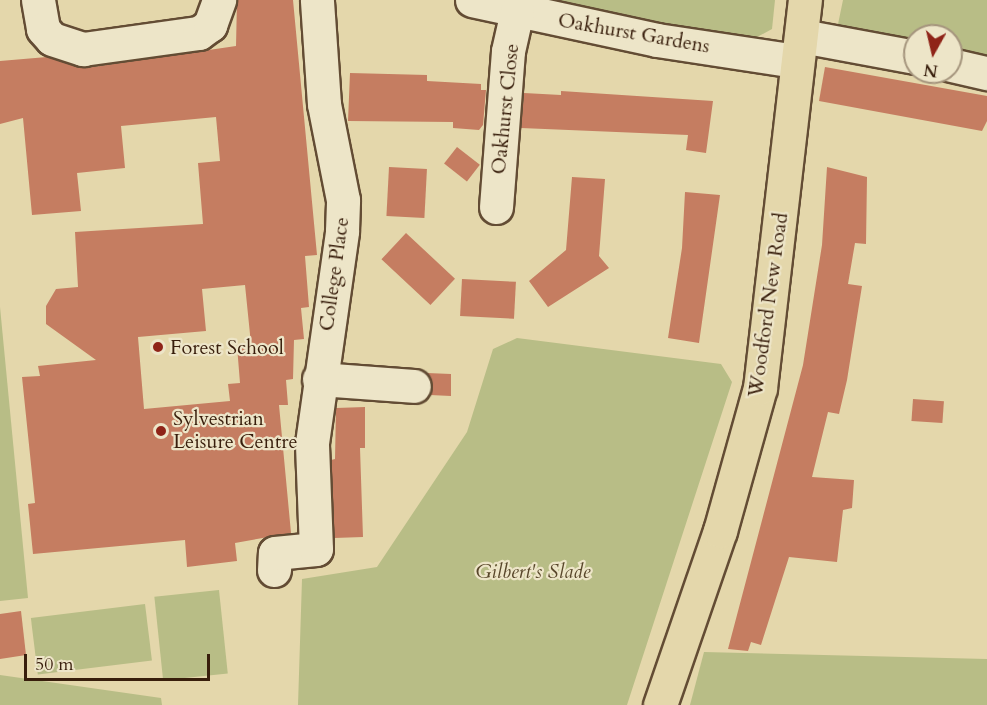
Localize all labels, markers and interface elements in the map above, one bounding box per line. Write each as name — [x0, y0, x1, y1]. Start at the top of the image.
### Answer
street label: Oakhurst Gardens — [556, 8, 712, 58]
north arrow — [903, 24, 963, 84]
street label: Oakhurst Close — [486, 42, 524, 176]
text: N — [922, 58, 939, 82]
street label: Woodford New Road — [743, 211, 793, 399]
street label: College Place — [314, 215, 354, 333]
place label: Forest School — [170, 335, 284, 359]
marker: Forest School — [151, 340, 165, 354]
place label: Sylvestrian Leisure Centre — [173, 407, 298, 454]
marker: Sylvestrian Leisure Centre — [154, 424, 168, 438]
park label: Gilbert's Slade — [475, 559, 591, 583]
scale bar — [27, 642, 213, 680]
text: 50 m — [35, 652, 74, 677]

